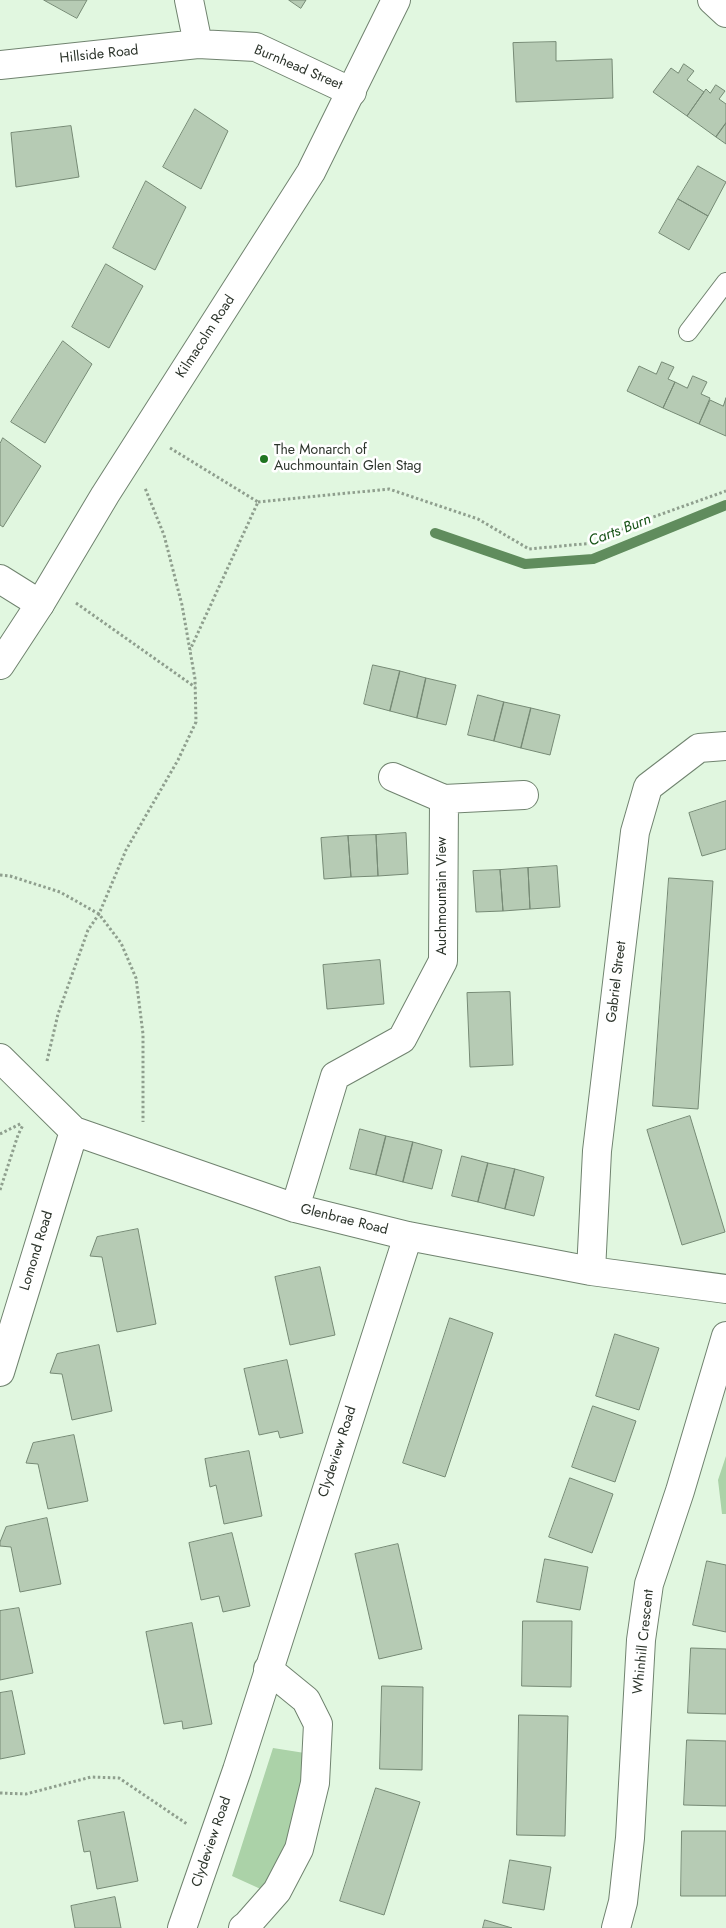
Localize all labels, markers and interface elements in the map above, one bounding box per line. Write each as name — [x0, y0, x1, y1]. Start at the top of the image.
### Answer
street label: Burnhead Street — [251, 42, 345, 94]
street label: Hillside Road — [59, 43, 139, 67]
street label: Kilmacolm Road — [173, 292, 239, 382]
place label: The Monarch of Auchmountain Glen Stag — [274, 443, 421, 476]
marker: The Monarch of Auchmountain Glen Stag — [258, 453, 270, 465]
water label: Carts Burn — [586, 511, 654, 551]
street label: Auchmountain View — [435, 837, 451, 955]
street label: Gabriel Street — [604, 940, 630, 1024]
street label: Glenbrae Road — [298, 1201, 390, 1239]
street label: Lomond Road — [17, 1209, 57, 1293]
street label: Clydeview Road — [315, 1404, 361, 1500]
street label: Whinhill Crescent — [630, 1589, 658, 1695]
street label: Clydeview Road — [189, 1795, 235, 1889]

